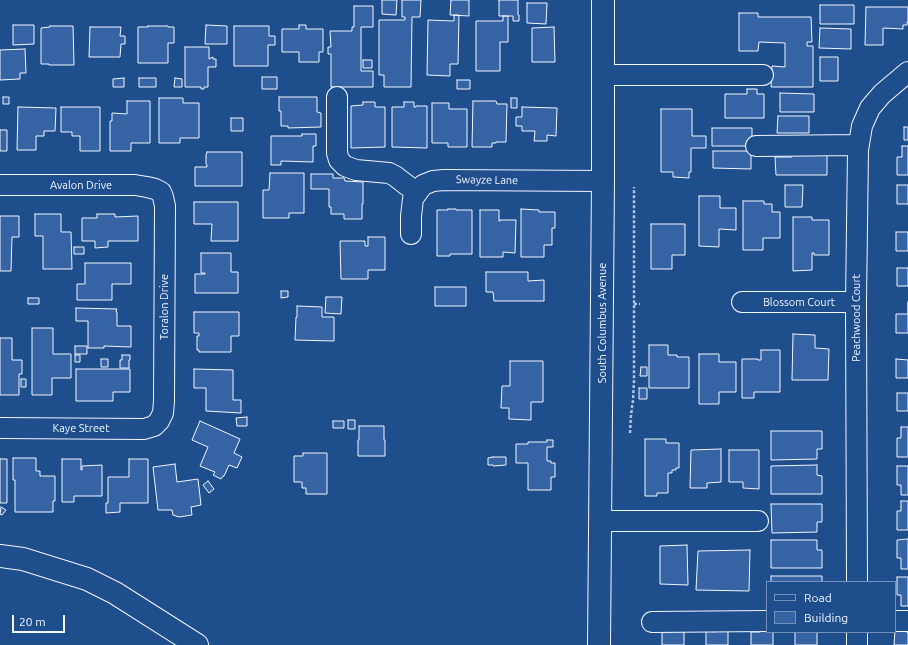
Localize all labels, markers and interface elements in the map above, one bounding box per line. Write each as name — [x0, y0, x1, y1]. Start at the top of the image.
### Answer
street label: Swayze Lane — [456, 173, 518, 187]
street label: Avalon Drive — [50, 178, 112, 192]
street label: South Columbus Avenue — [595, 263, 609, 383]
street label: Toralon Drive — [157, 274, 171, 340]
street label: Peachwood Court — [849, 274, 863, 362]
street label: Blossom Court — [763, 295, 835, 309]
street label: Kaye Street — [53, 421, 109, 435]
legend — [766, 581, 896, 633]
text: Road — [804, 591, 832, 604]
scale bar — [14, 607, 67, 633]
text: Building — [804, 611, 848, 624]
text: 20 m — [19, 615, 46, 628]

